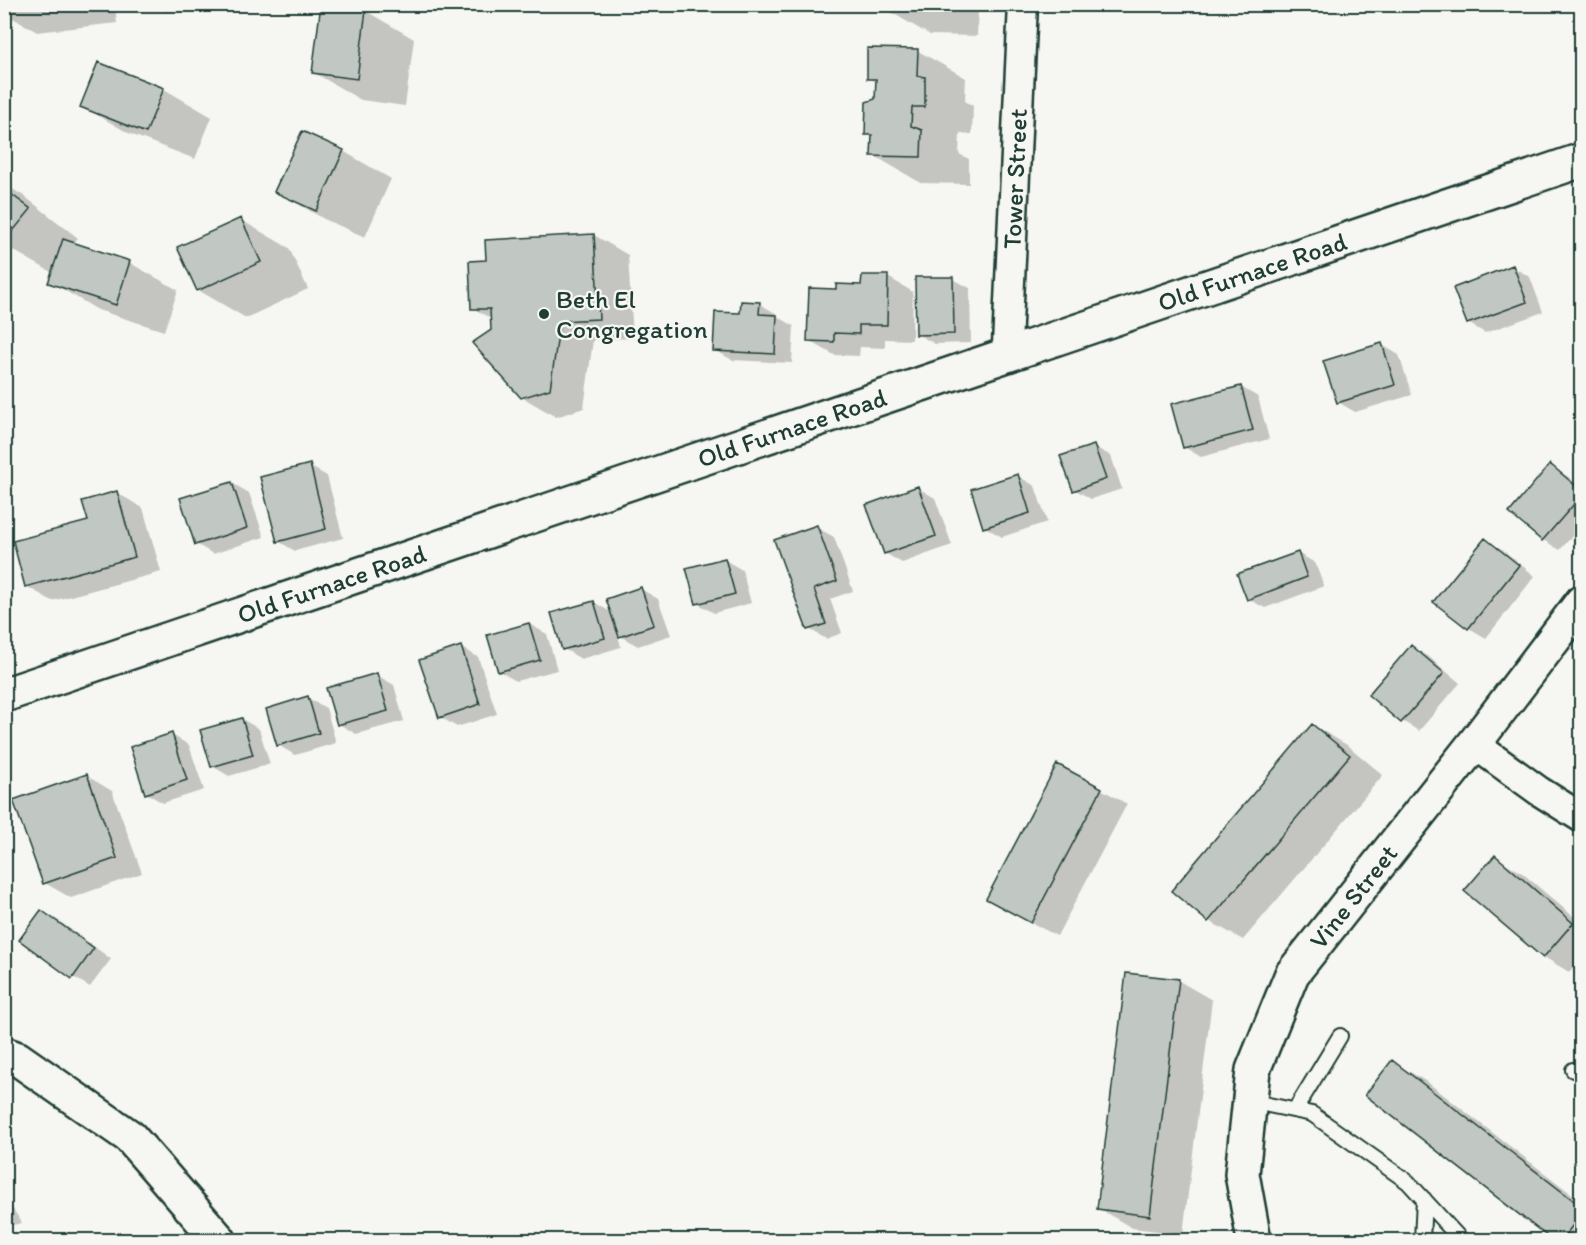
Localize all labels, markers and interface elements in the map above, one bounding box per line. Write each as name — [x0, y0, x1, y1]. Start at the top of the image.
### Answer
street label: Tower Street — [996, 107, 1034, 250]
street label: Old Furnace Road — [1154, 225, 1351, 319]
place label: Beth El Congregation — [556, 283, 708, 345]
marker: Beth El Congregation — [537, 307, 551, 321]
street label: Old Furnace Road — [693, 381, 891, 475]
street label: Old Furnace Road — [233, 537, 430, 631]
street label: Vine Street — [1302, 838, 1405, 955]

